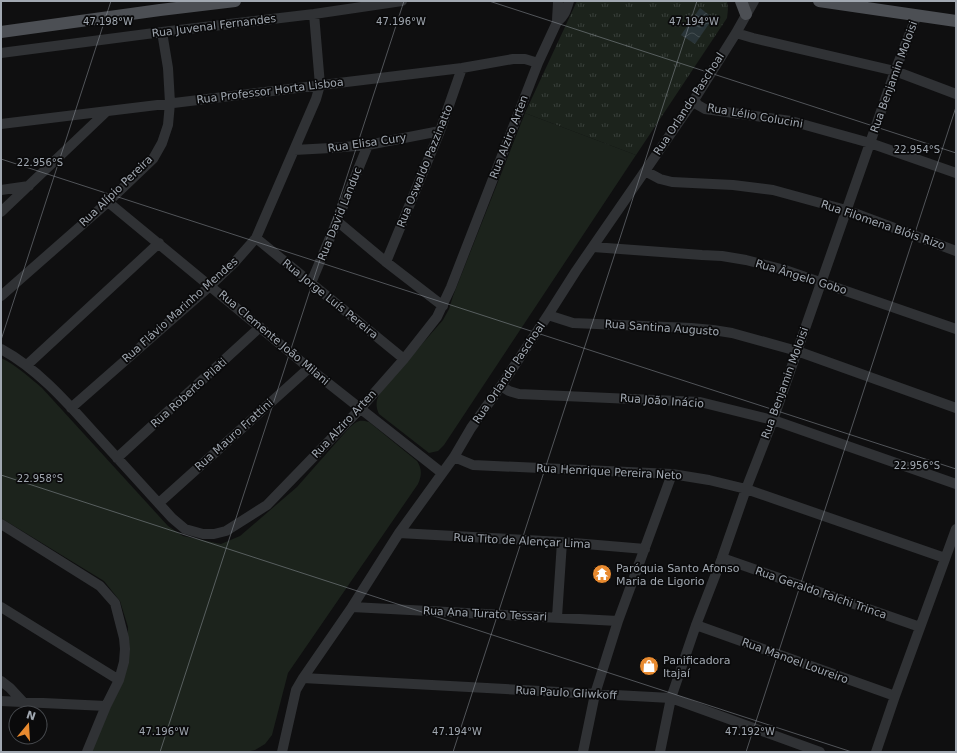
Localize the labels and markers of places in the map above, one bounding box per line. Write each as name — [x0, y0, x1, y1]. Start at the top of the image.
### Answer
place label: Paróquia Santo Afonso Maria de Ligorio — [616, 562, 740, 588]
temple icon: Paróquia Santo Afonso Maria de Ligorio — [591, 563, 613, 585]
place label: Panificadora Itajaí — [663, 654, 731, 680]
shop icon: Panificadora Itajaí — [638, 655, 660, 677]

